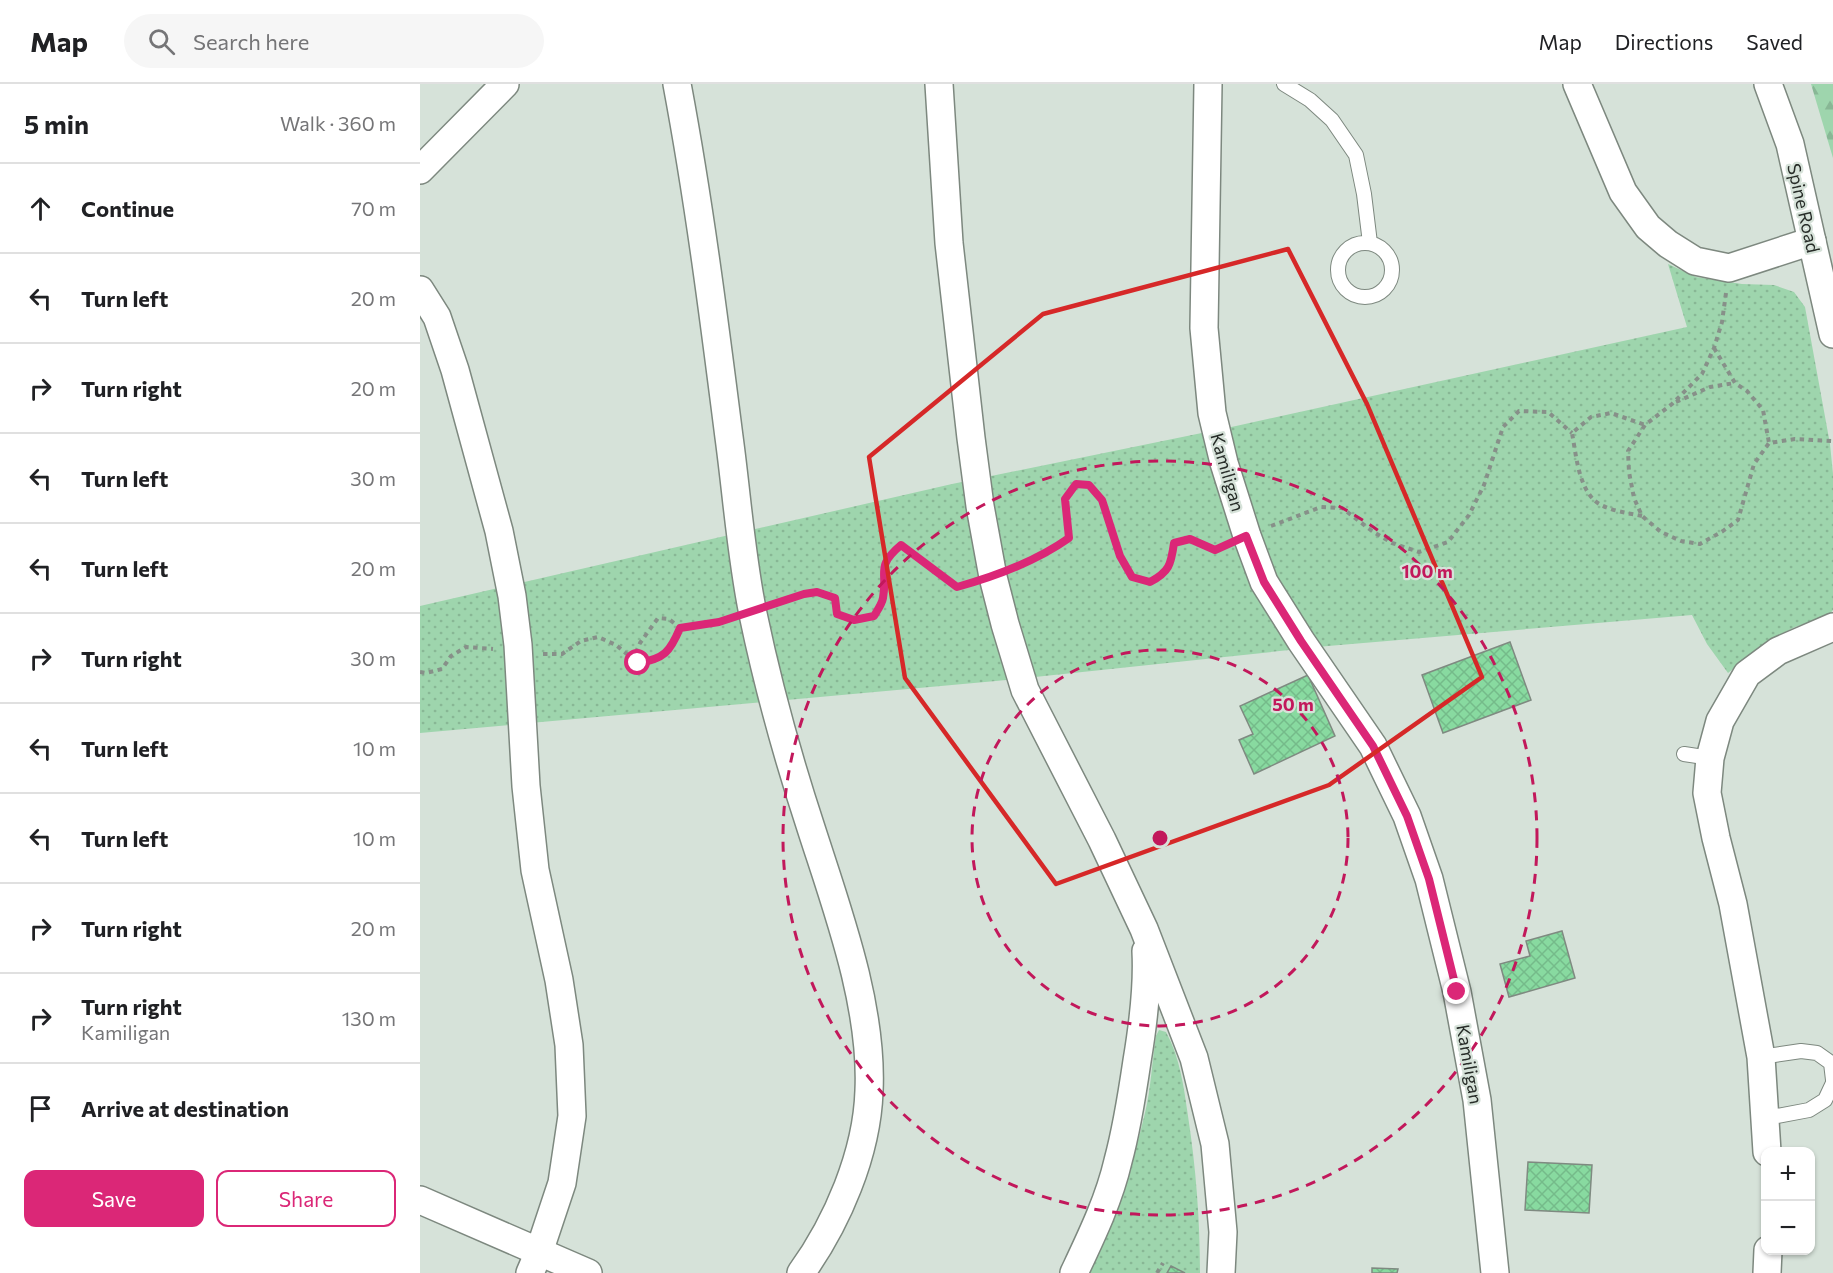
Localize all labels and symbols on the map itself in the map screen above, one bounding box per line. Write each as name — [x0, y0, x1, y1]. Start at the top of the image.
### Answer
street label: Spine Road — [1783, 161, 1825, 255]
street label: Kamiligan — [1206, 430, 1250, 514]
text: 100 m — [1401, 560, 1453, 582]
route start — [624, 649, 650, 675]
text: 50 m — [1272, 693, 1314, 715]
centre of rings — [1150, 828, 1170, 848]
route end — [1443, 978, 1469, 1004]
street label: Kamiligan — [1452, 1023, 1488, 1105]

